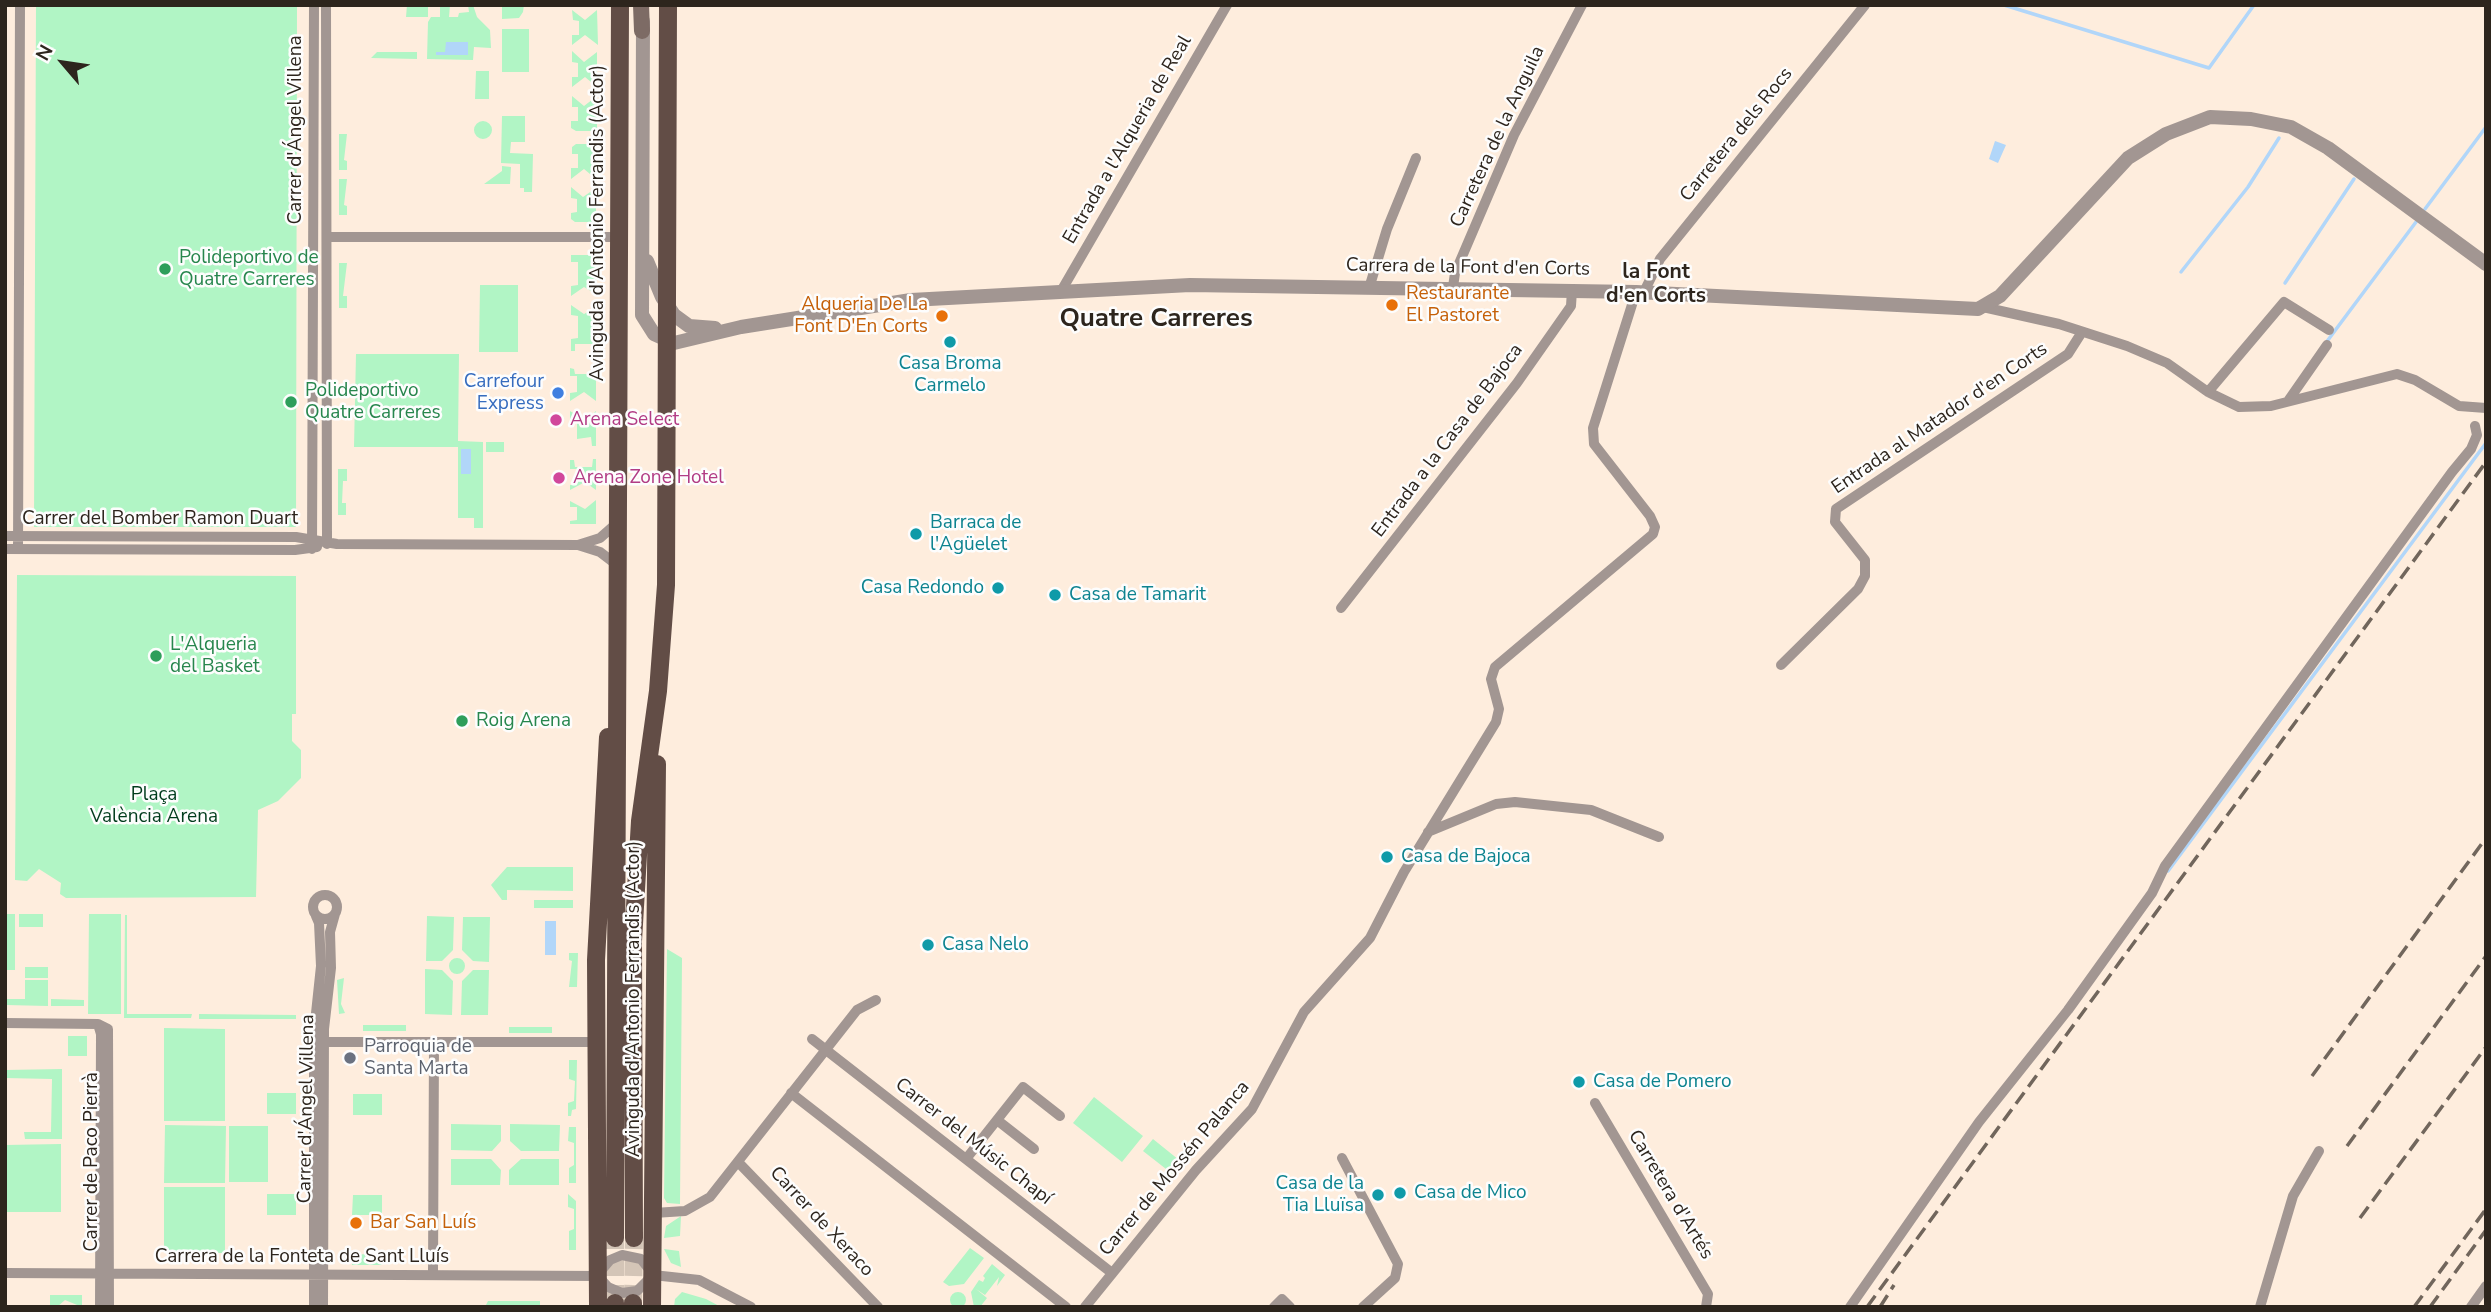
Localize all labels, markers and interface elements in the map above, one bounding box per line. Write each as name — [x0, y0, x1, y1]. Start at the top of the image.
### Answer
north arrow — [28, 28, 98, 98]
street label: Entrada a l'Alqueria de Real — [1059, 32, 1197, 248]
street label: Carrer d'Ángel Villena — [285, 35, 307, 225]
text: N — [30, 40, 59, 65]
street label: Carretera de la Anguila — [1446, 43, 1550, 231]
street label: Carretera dels Rocs — [1676, 63, 1798, 207]
street label: Avinguda d'Antonio Ferrandis (Actor) — [587, 65, 609, 381]
place label: Polideportivo de Quatre Carreres — [179, 247, 319, 291]
street label: Carrera de la Font d'en Corts — [1346, 254, 1590, 282]
district label: la Font d'en Corts — [1606, 260, 1706, 310]
marker: Polideportivo de Quatre Carreres — [157, 261, 173, 277]
place label: Restaurante El Pastoret — [1406, 283, 1509, 327]
place label: Alqueria De La Font D'En Corts — [794, 294, 928, 338]
marker: Restaurante El Pastoret — [1384, 297, 1400, 313]
district label: Quatre Carreres — [1059, 304, 1253, 336]
marker: Alqueria De La Font D'En Corts — [934, 308, 950, 324]
marker: Casa Broma Carmelo — [942, 334, 958, 350]
street label: Entrada al Matador d'en Corts — [1828, 338, 2052, 500]
street label: Entrada a la Casa de Bajoca — [1368, 340, 1528, 542]
place label: Casa Broma Carmelo — [898, 353, 1002, 397]
place label: Carrefour Express — [464, 371, 544, 415]
place label: Polideportivo Quatre Carreres — [305, 380, 441, 424]
marker: Carrefour Express — [550, 385, 566, 401]
marker: Polideportivo Quatre Carreres — [283, 394, 299, 410]
place label: Arena Select — [570, 409, 679, 431]
marker: Arena Select — [548, 412, 564, 428]
place label: Arena Zone Hotel — [573, 467, 724, 489]
marker: Arena Zone Hotel — [551, 470, 567, 486]
street label: Carrer del Bomber Ramon Duart — [22, 508, 298, 530]
place label: Barraca de l'Agüelet — [930, 512, 1021, 556]
marker: Barraca de l'Agüelet — [908, 526, 924, 542]
place label: Casa Redondo — [861, 577, 984, 599]
marker: Casa Redondo — [990, 580, 1006, 596]
place label: Casa de Tamarit — [1069, 584, 1206, 606]
marker: Casa de Tamarit — [1047, 587, 1063, 603]
place label: L'Alqueria del Basket — [170, 634, 260, 678]
marker: L'Alqueria del Basket — [148, 648, 164, 664]
place label: Roig Arena — [476, 710, 571, 732]
marker: Roig Arena — [454, 713, 470, 729]
park label: Plaça València Arena — [90, 784, 218, 828]
street label: Avinguda d'Antonio Ferrandis (Actor) — [623, 841, 645, 1157]
place label: Casa de Bajoca — [1401, 846, 1530, 868]
marker: Casa de Bajoca — [1379, 849, 1395, 865]
place label: Casa Nelo — [942, 934, 1029, 956]
marker: Casa Nelo — [920, 937, 936, 953]
street label: Carrer d'Ángel Villena — [294, 1014, 320, 1204]
place label: Parroquia de Santa Marta — [364, 1036, 472, 1080]
marker: Parroquia de Santa Marta — [342, 1050, 358, 1066]
place label: Casa de Pomero — [1593, 1071, 1731, 1093]
street label: Carrer de Paco Pierrà — [81, 1072, 103, 1252]
street label: Carrer del Músic Chapí — [890, 1074, 1056, 1210]
marker: Casa de Pomero — [1571, 1074, 1587, 1090]
street label: Carrer de Mossén Palanca — [1095, 1077, 1255, 1261]
street label: Carretera d'Artés — [1622, 1126, 1718, 1264]
street label: Carrer de Xeraco — [764, 1162, 878, 1282]
place label: Casa de la Tia Lluïsa — [1276, 1173, 1364, 1217]
place label: Casa de Mico — [1414, 1182, 1527, 1204]
marker: Casa de Mico — [1392, 1185, 1408, 1201]
marker: Casa de la Tia Lluïsa — [1370, 1187, 1386, 1203]
place label: Bar San Luís — [370, 1212, 476, 1234]
marker: Bar San Luís — [348, 1215, 364, 1231]
street label: Carrera de la Fonteta de Sant Lluís — [155, 1246, 449, 1268]

